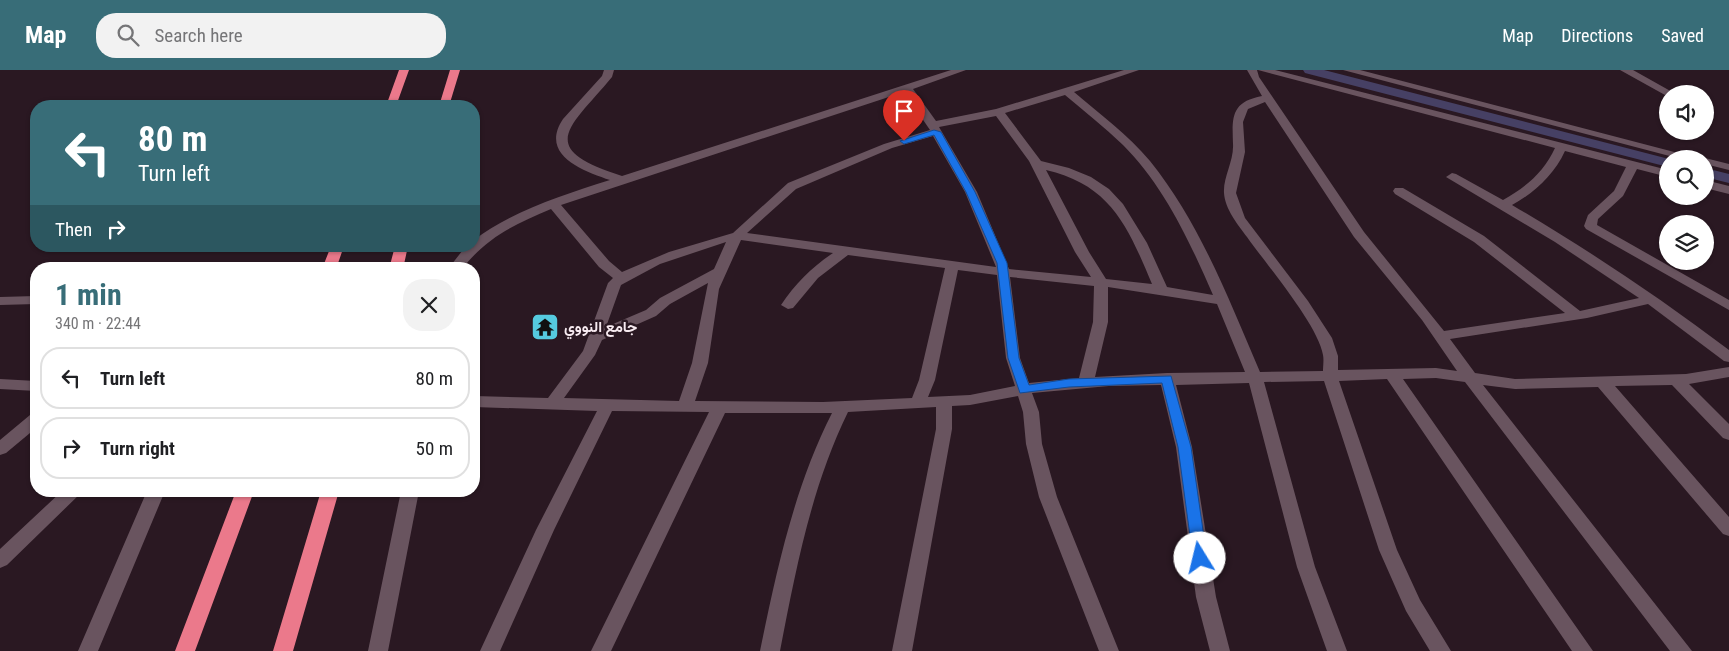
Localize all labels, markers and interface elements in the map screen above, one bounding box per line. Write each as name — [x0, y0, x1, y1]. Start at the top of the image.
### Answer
search box — [96, 13, 446, 58]
text: Map — [25, 21, 66, 49]
icon: search — [114, 21, 142, 49]
text: Search here — [154, 24, 243, 47]
text: Map — [1502, 25, 1533, 46]
text: Directions — [1561, 25, 1633, 46]
text: Saved — [1661, 25, 1704, 46]
map controls — [1659, 85, 1714, 270]
button: sound — [1659, 85, 1714, 140]
pin — [883, 90, 925, 141]
icon: arrive — [890, 97, 918, 125]
text: 80 m — [138, 119, 207, 160]
icon: left — [55, 120, 120, 185]
button: search — [1659, 150, 1714, 205]
text: Turn left — [138, 161, 210, 186]
icon: right — [102, 215, 130, 243]
button: layers — [1659, 215, 1714, 270]
text: Then — [55, 218, 92, 241]
text: 1 min — [55, 277, 122, 312]
button: close — [403, 279, 455, 331]
temple icon: جامع النووي — [530, 312, 560, 342]
text: 340 m · 22:44 — [55, 314, 141, 333]
place label: جامع النووي — [564, 318, 637, 340]
icon: left — [57, 364, 85, 392]
text: Turn left — [100, 367, 165, 390]
text: 80 m — [416, 367, 453, 390]
icon: right — [57, 434, 85, 462]
text: Turn right — [100, 437, 175, 460]
text: 50 m — [416, 437, 453, 460]
position arrow — [1173, 531, 1225, 583]

